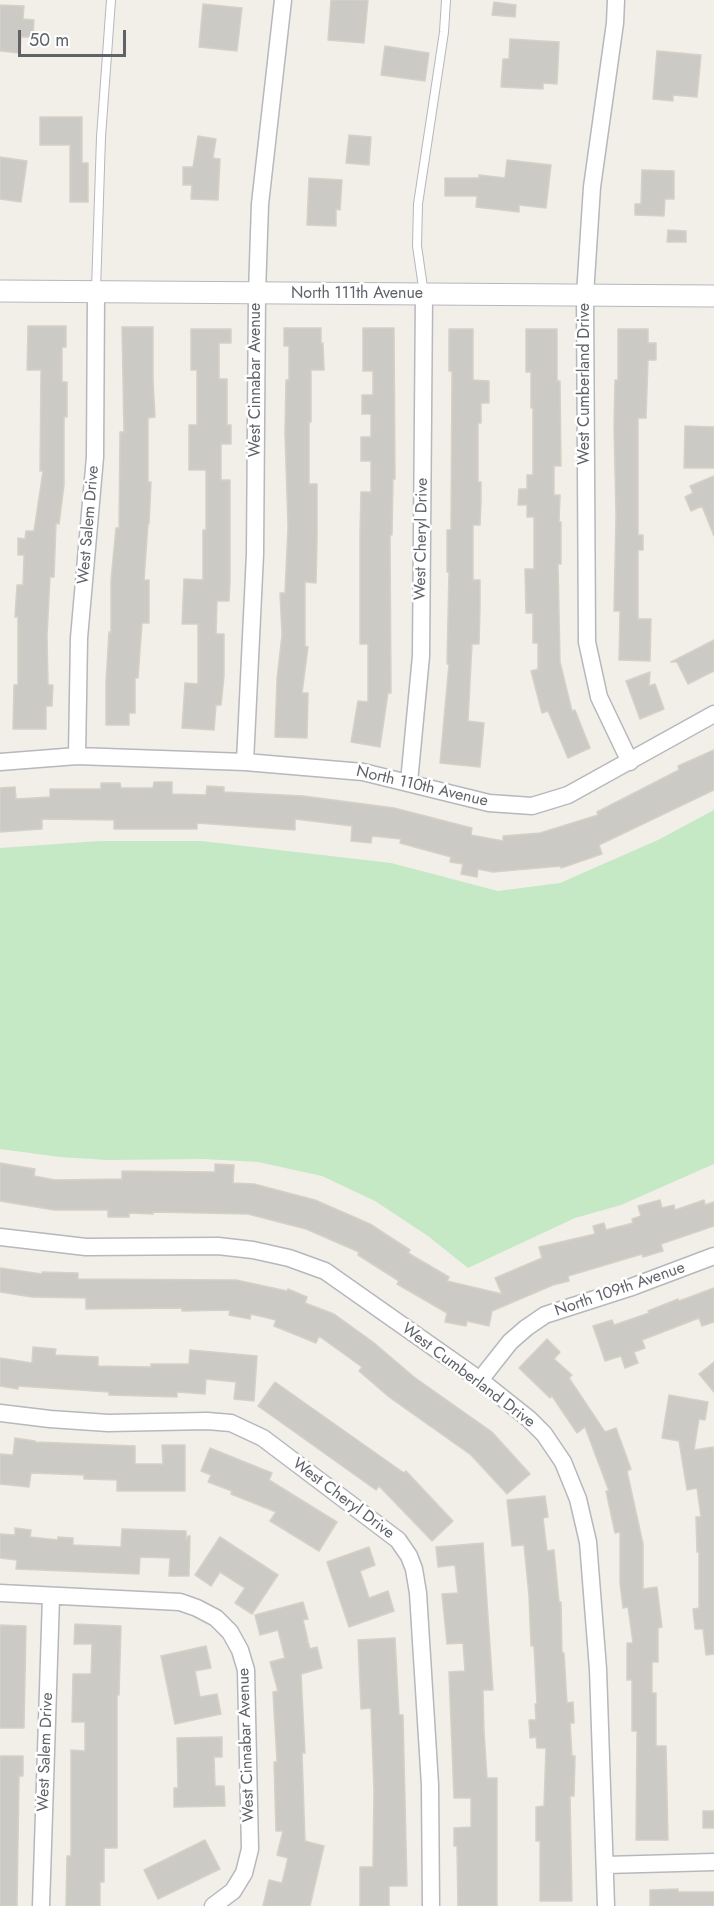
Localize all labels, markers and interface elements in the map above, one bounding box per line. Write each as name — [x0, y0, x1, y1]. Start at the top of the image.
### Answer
scale bar — [21, 18, 129, 56]
text: 50 m — [29, 27, 69, 53]
street label: North 111th Avenue — [291, 284, 423, 304]
street label: West Cinnabar Avenue — [246, 303, 266, 457]
street label: West Cumberland Drive — [575, 303, 595, 465]
street label: West Salem Drive — [74, 465, 104, 585]
street label: West Cheryl Drive — [411, 478, 433, 600]
street label: North 110th Avenue — [354, 763, 490, 811]
street label: North 109th Avenue — [552, 1259, 688, 1321]
street label: West Cumberland Drive — [398, 1320, 538, 1432]
street label: West Cheryl Drive — [288, 1454, 398, 1544]
street label: West Cinnabar Avenue — [235, 1667, 259, 1823]
street label: West Salem Drive — [34, 1692, 58, 1812]

